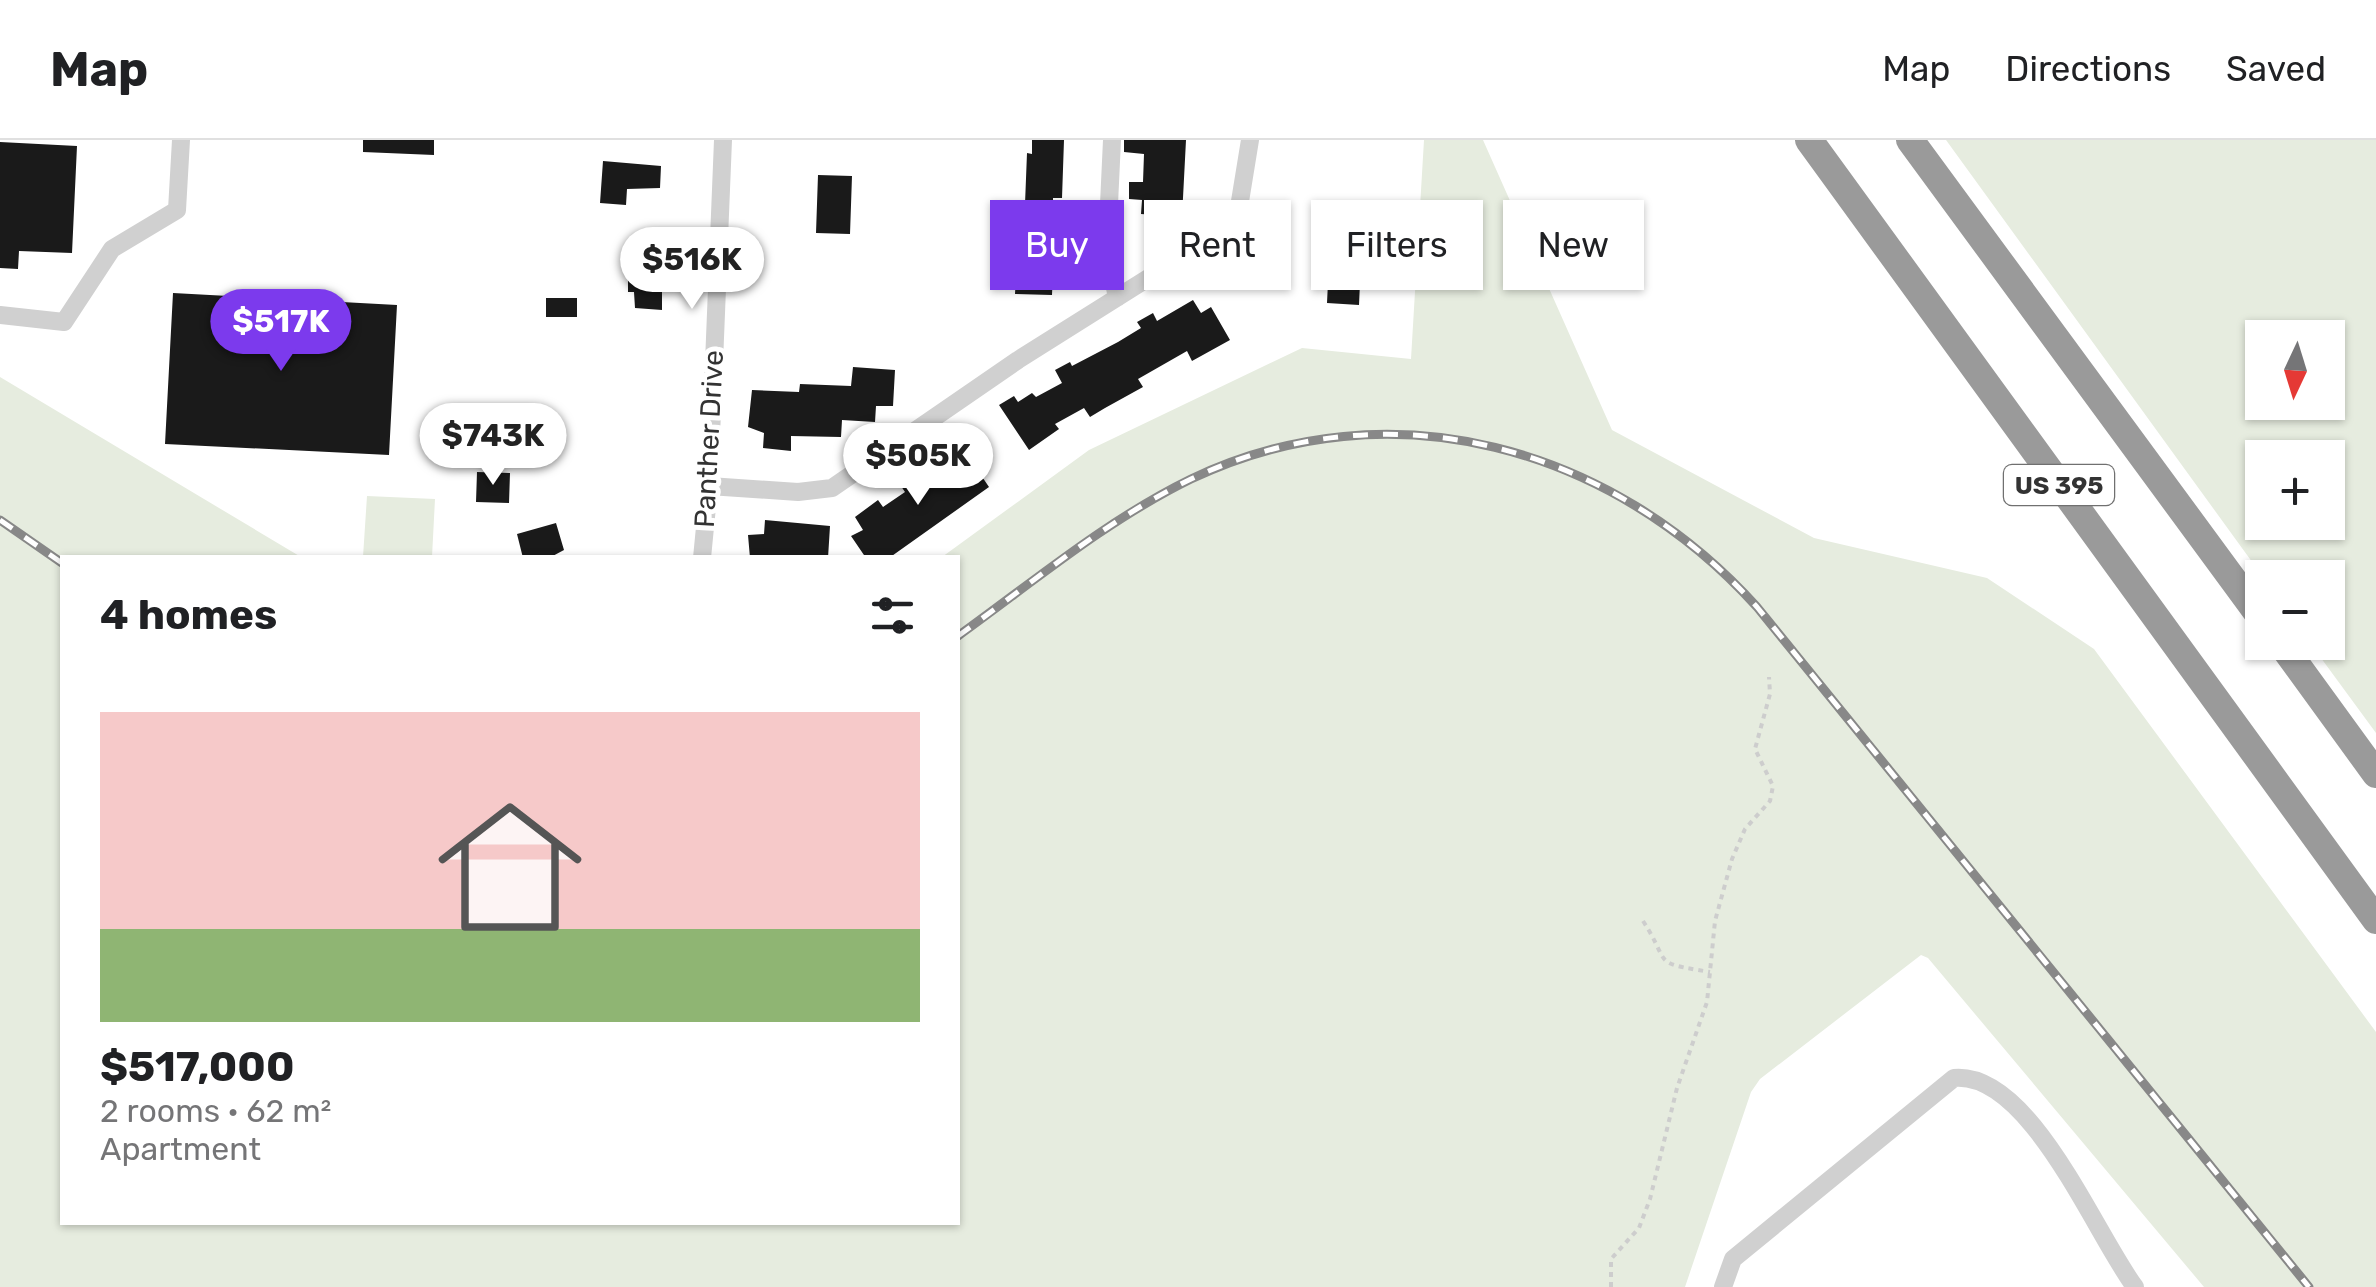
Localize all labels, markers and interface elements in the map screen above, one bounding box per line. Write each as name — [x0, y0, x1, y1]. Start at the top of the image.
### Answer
text: Map — [50, 41, 148, 98]
text: Map — [1882, 48, 1950, 90]
text: Directions — [2005, 48, 2171, 90]
text: Saved — [2226, 48, 2326, 90]
chip: Buy — [990, 200, 1124, 290]
chip: Rent — [1144, 200, 1291, 290]
chip: Filters — [1311, 200, 1483, 290]
chip: New — [1503, 200, 1644, 290]
pin: $516K — [622, 227, 762, 312]
text: $516K — [642, 240, 742, 278]
pin: $517K — [211, 289, 351, 374]
text: $517K — [232, 302, 330, 340]
north arrow — [2245, 320, 2345, 420]
map controls — [2245, 320, 2345, 660]
street label: Panther Drive — [688, 349, 730, 529]
pin: $743K — [423, 403, 563, 488]
text: $743K — [442, 416, 544, 454]
pin: $505K — [848, 423, 988, 508]
text: $505K — [865, 436, 971, 474]
button: + — [2245, 440, 2345, 540]
road number: US 395 — [2004, 465, 2114, 505]
button: − — [2245, 560, 2345, 660]
icon: filters — [865, 588, 920, 643]
text: 4 homes — [100, 590, 277, 640]
icon: home — [420, 777, 600, 957]
text: $517,000 — [100, 1042, 295, 1092]
text: 2 rooms · 62 m² — [100, 1092, 332, 1130]
text: Apartment — [100, 1130, 261, 1168]

